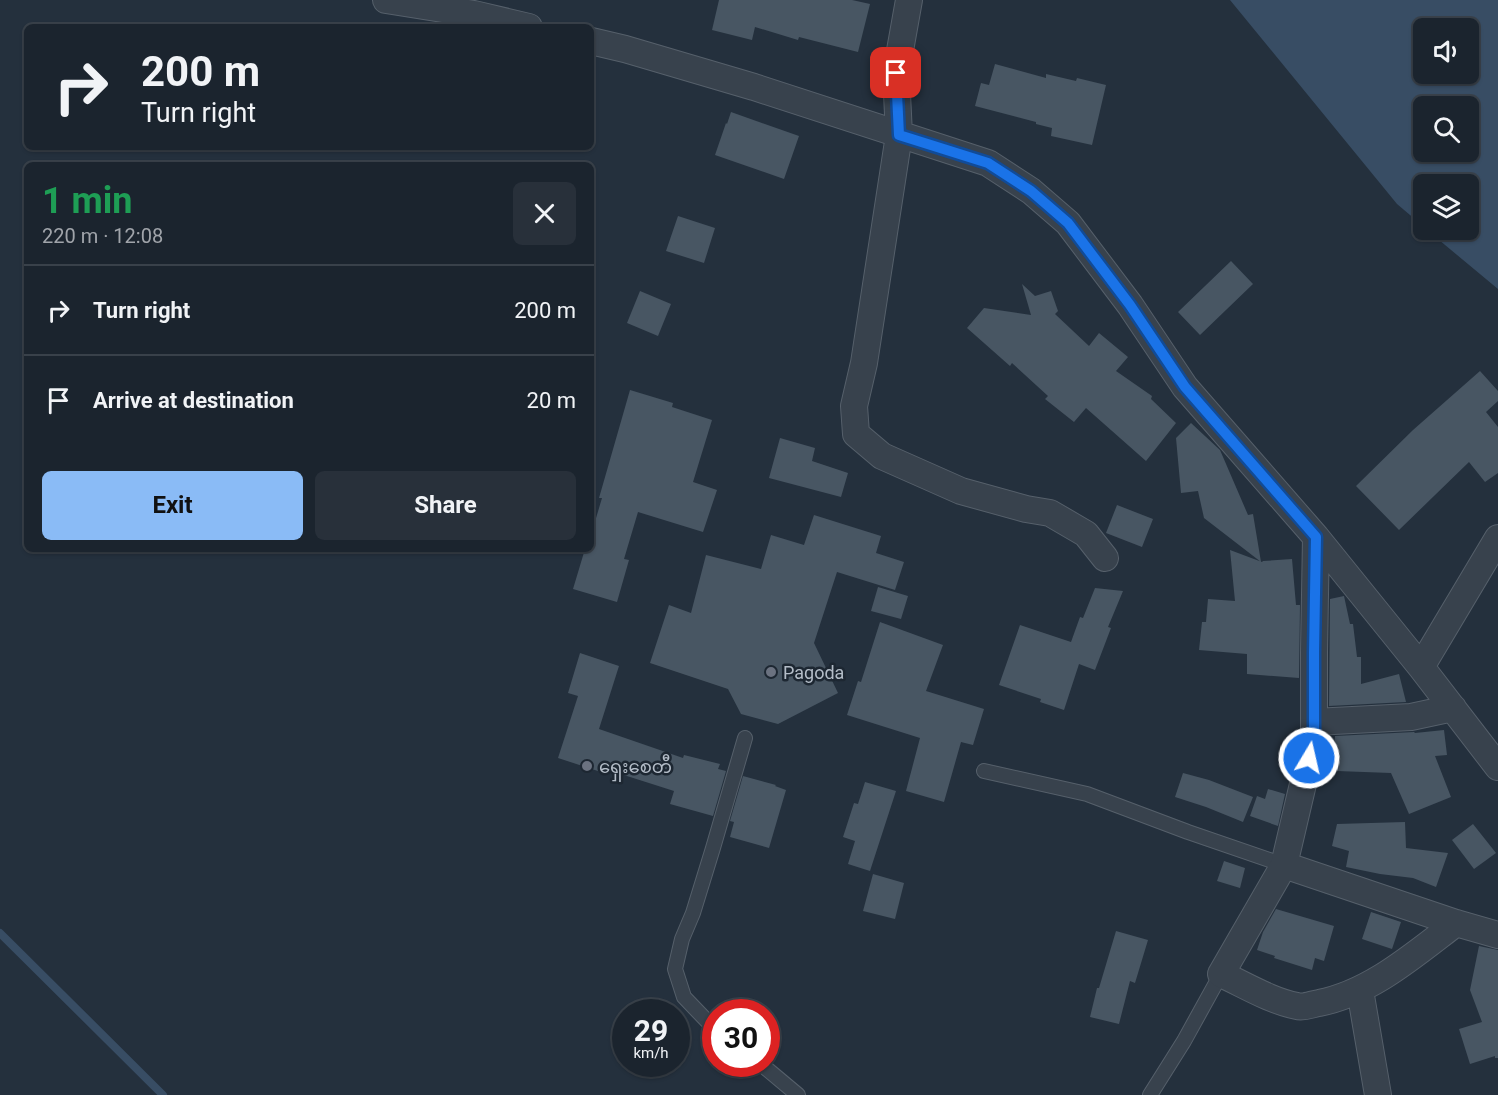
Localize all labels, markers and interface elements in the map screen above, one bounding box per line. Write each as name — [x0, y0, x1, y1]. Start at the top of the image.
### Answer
map controls — [1413, 18, 1479, 240]
button: sound — [1413, 18, 1479, 84]
text: 200 m — [141, 47, 260, 96]
pin — [870, 47, 921, 98]
icon: right — [42, 48, 120, 126]
icon: arrive — [879, 56, 912, 89]
button: search — [1413, 96, 1479, 162]
text: Turn right — [141, 97, 256, 129]
button: layers — [1413, 174, 1479, 240]
text: 1 min — [42, 180, 133, 222]
button: close — [513, 182, 576, 245]
text: 220 m · 12:08 — [42, 224, 163, 248]
icon: right — [42, 294, 75, 327]
text: Turn right — [93, 298, 190, 323]
text: 200 m — [514, 298, 576, 323]
icon: arrive — [42, 384, 75, 417]
text: Arrive at destination — [93, 388, 294, 413]
text: 20 m — [527, 388, 576, 413]
button: Exit — [42, 471, 303, 540]
button: Share — [315, 471, 576, 540]
place label: Pagoda — [783, 662, 844, 683]
marker: Pagoda — [764, 665, 778, 679]
position arrow — [1277, 726, 1341, 790]
place label: ရှေးစေတီ — [599, 753, 672, 782]
marker: ရှေးစေတီ — [580, 759, 594, 773]
speed limit sign: 30 — [702, 999, 780, 1077]
text: 29 — [634, 1013, 668, 1048]
text: km/h — [633, 1044, 669, 1062]

